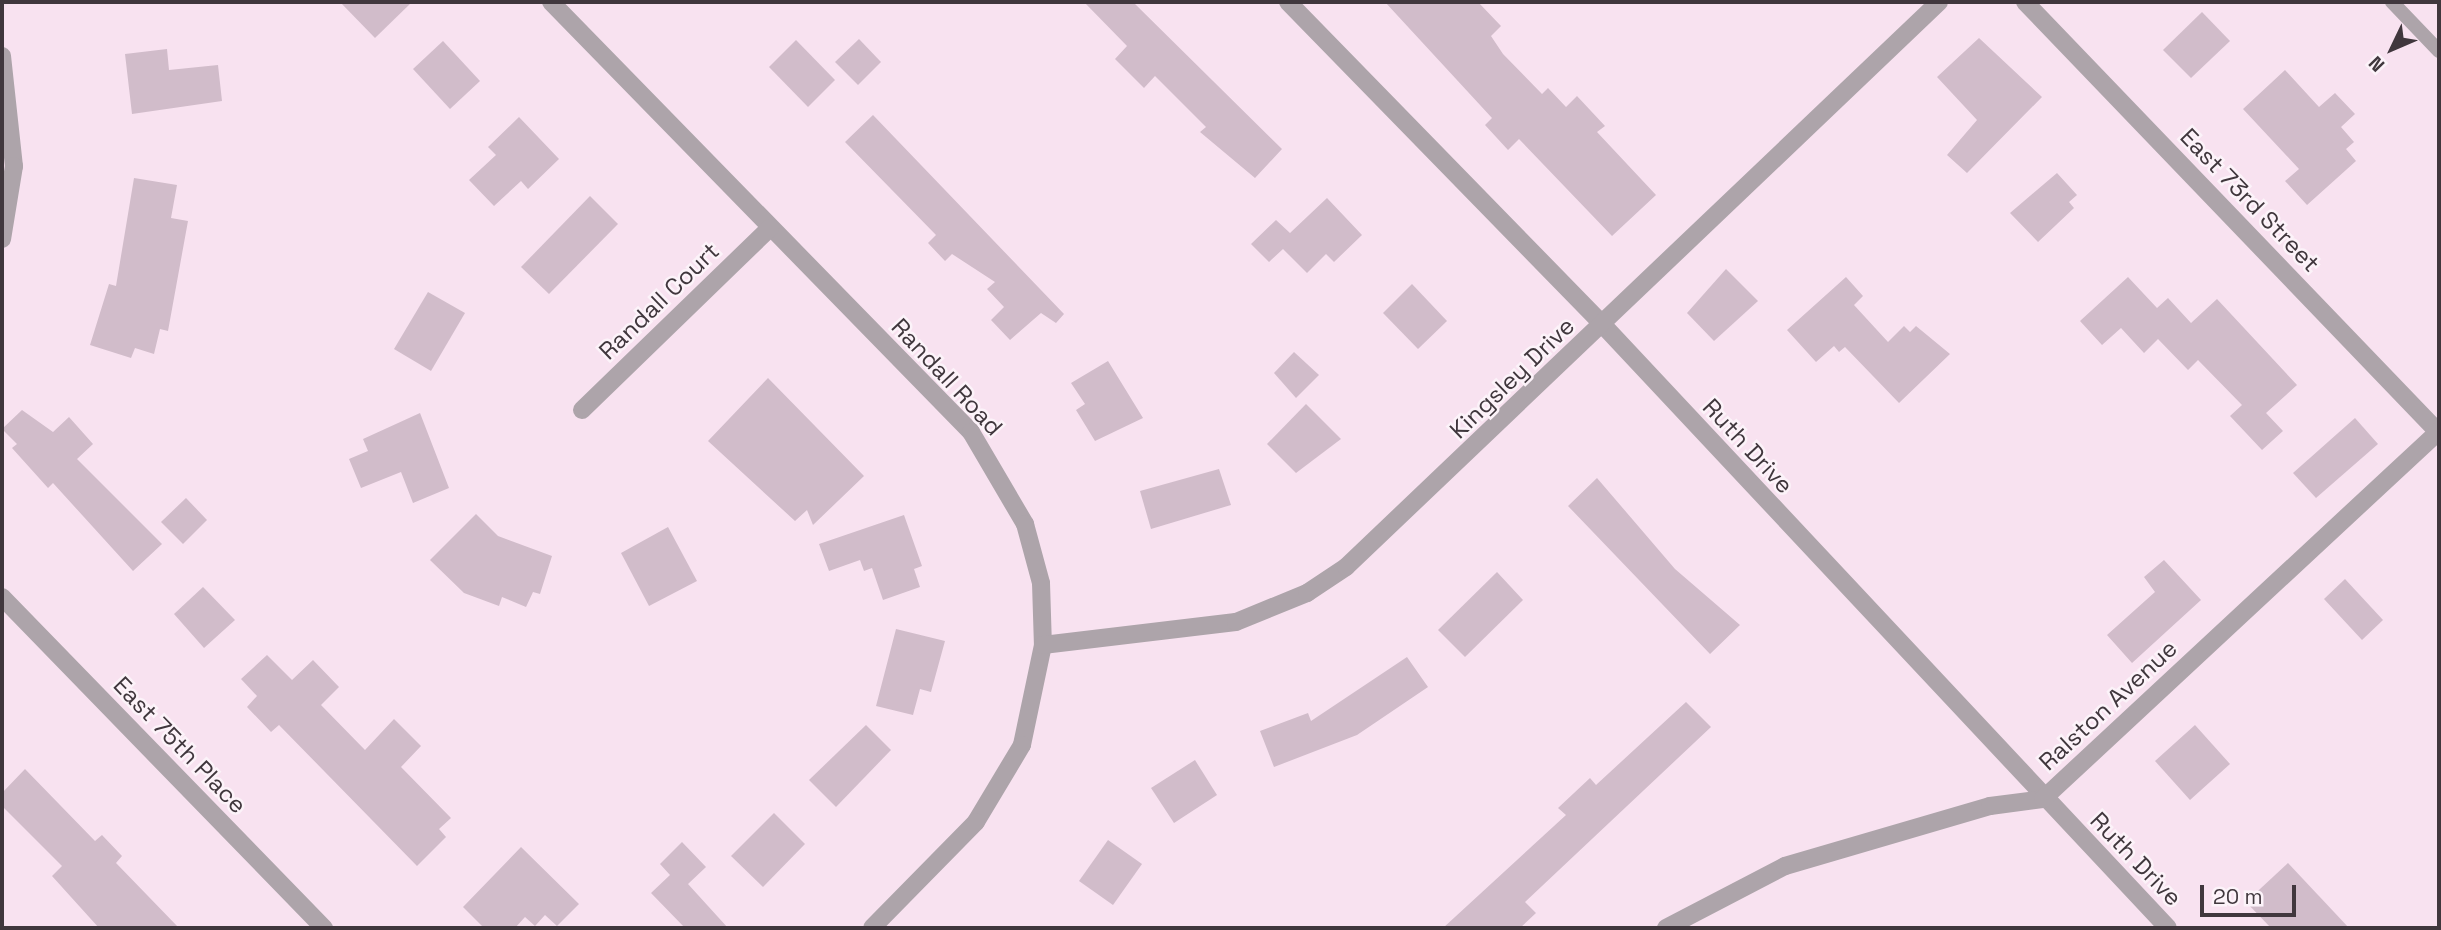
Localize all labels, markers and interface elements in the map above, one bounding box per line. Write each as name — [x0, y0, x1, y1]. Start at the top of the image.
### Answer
north arrow — [2357, 14, 2427, 84]
text: N — [2363, 51, 2390, 77]
street label: East 73rd Street — [2174, 122, 2326, 278]
street label: Randall Court — [593, 237, 725, 365]
street label: Kingsley Drive — [1444, 311, 1580, 445]
street label: Randall Road — [885, 312, 1009, 442]
street label: Ruth Drive — [1697, 393, 1799, 499]
street label: Ralston Avenue — [2033, 634, 2183, 776]
street label: East 75th Place — [107, 671, 253, 819]
street label: Ruth Drive — [2084, 806, 2188, 912]
scale bar — [2203, 870, 2299, 914]
text: 20 m — [2213, 883, 2263, 910]

